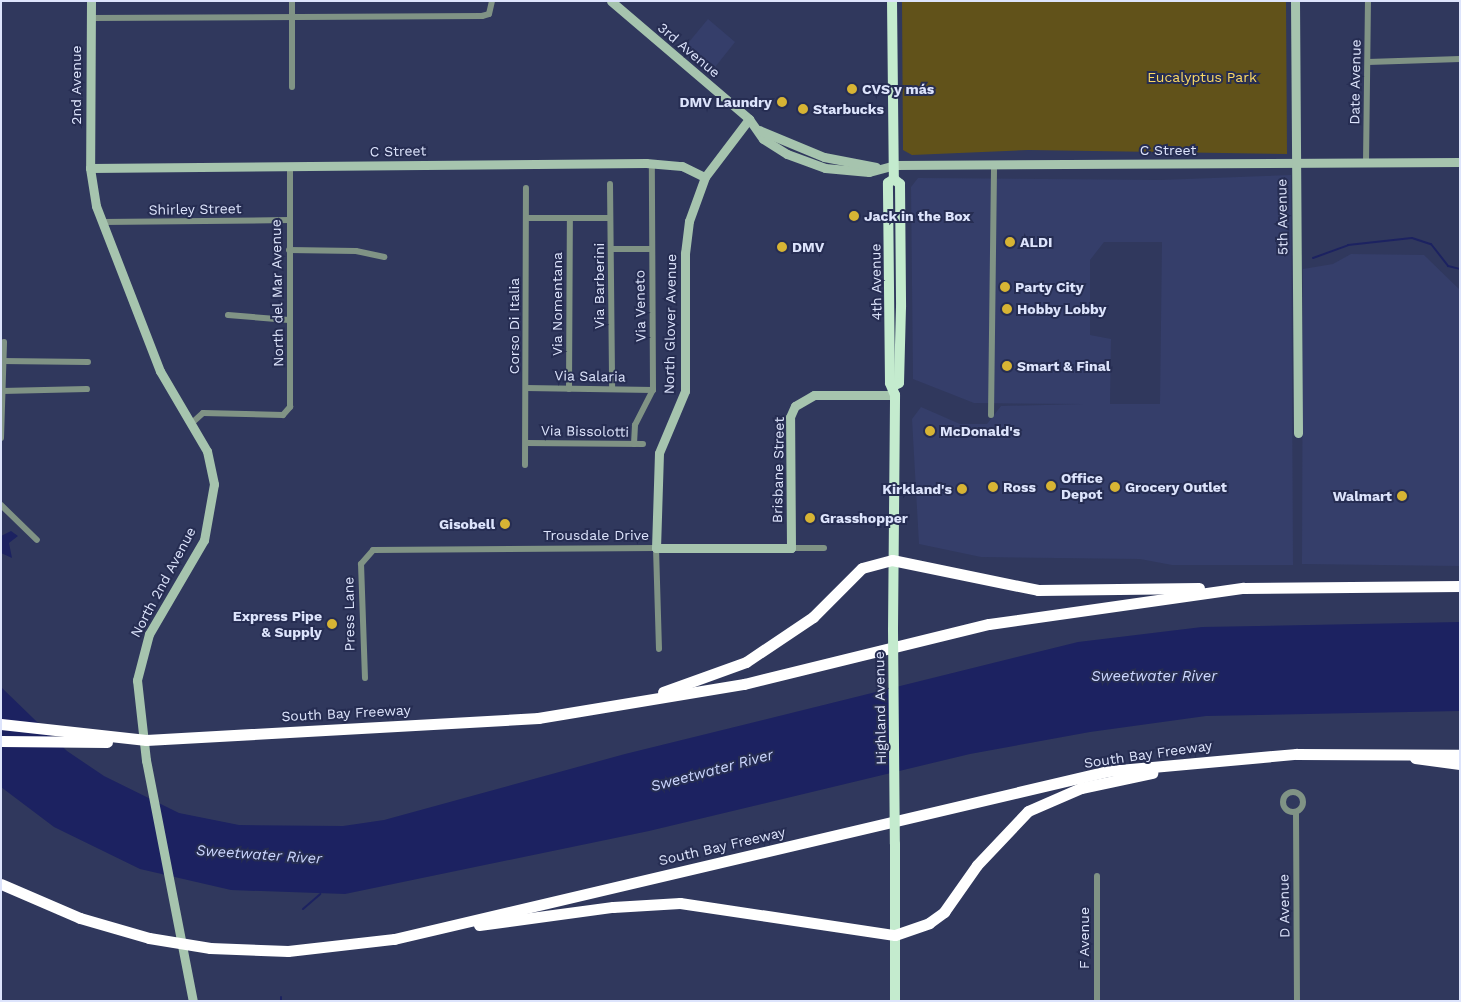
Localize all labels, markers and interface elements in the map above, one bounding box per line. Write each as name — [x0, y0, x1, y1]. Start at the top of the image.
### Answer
street label: 3rd Avenue — [654, 19, 724, 81]
street label: Date Avenue — [1346, 39, 1364, 125]
street label: 2nd Avenue — [68, 45, 84, 125]
park label: Eucalyptus Park — [1147, 69, 1257, 85]
place label: CVS y más — [862, 81, 935, 97]
marker: CVS y más — [846, 83, 858, 95]
place label: DMV Laundry — [679, 94, 772, 110]
marker: DMV Laundry — [776, 96, 788, 108]
place label: Starbucks — [813, 101, 884, 117]
marker: Starbucks — [797, 103, 809, 115]
street label: C Street — [370, 142, 426, 160]
street label: C Street — [1140, 142, 1196, 158]
street label: 5th Avenue — [1273, 178, 1291, 256]
street label: Shirley Street — [148, 200, 242, 218]
place label: Jack in the Box — [864, 208, 971, 224]
marker: Jack in the Box — [848, 210, 860, 222]
street label: North del Mar Avenue — [267, 218, 287, 368]
place label: ALDI — [1020, 234, 1052, 250]
marker: ALDI — [1004, 236, 1016, 248]
place label: DMV — [792, 239, 824, 255]
marker: DMV — [776, 241, 788, 253]
street label: Via Barberini — [591, 243, 607, 329]
street label: 4th Avenue — [867, 243, 885, 321]
street label: Via Nomentana — [549, 252, 565, 356]
street label: North Glover Avenue — [660, 253, 680, 395]
street label: Via Veneto — [631, 269, 649, 343]
street label: Corso Di Italia — [506, 278, 522, 374]
place label: Party City — [1015, 279, 1084, 295]
marker: Party City — [999, 281, 1011, 293]
place label: Hobby Lobby — [1017, 301, 1107, 317]
marker: Hobby Lobby — [1001, 303, 1013, 315]
place label: Smart & Final — [1017, 358, 1110, 374]
marker: Smart & Final — [1001, 360, 1013, 372]
street label: Via Salaria — [554, 367, 626, 385]
street label: Brisbane Street — [769, 417, 787, 523]
street label: Via Bissolotti — [541, 422, 629, 440]
place label: McDonald's — [940, 423, 1020, 439]
marker: McDonald's — [924, 425, 936, 437]
place label: Office Depot — [1061, 470, 1103, 502]
place label: Ross — [1003, 479, 1036, 495]
place label: Grocery Outlet — [1125, 479, 1227, 495]
marker: Office Depot — [1045, 480, 1057, 492]
place label: Kirkland's — [882, 481, 952, 497]
marker: Ross — [987, 481, 999, 493]
marker: Grocery Outlet — [1109, 481, 1121, 493]
marker: Kirkland's — [956, 483, 968, 495]
place label: Walmart — [1333, 488, 1392, 504]
marker: Walmart — [1396, 490, 1408, 502]
place label: Grasshopper — [820, 510, 908, 526]
marker: Grasshopper — [804, 512, 816, 524]
place label: Gisobell — [439, 516, 495, 532]
marker: Gisobell — [499, 518, 511, 530]
street label: North 2nd Avenue — [127, 524, 199, 640]
street label: Trousdale Drive — [543, 527, 649, 543]
street label: Press Lane — [340, 577, 358, 651]
place label: Express Pipe & Supply — [233, 608, 322, 640]
marker: Express Pipe & Supply — [326, 618, 338, 630]
street label: Highland Avenue — [871, 651, 889, 765]
water label: Sweetwater River — [1091, 668, 1217, 686]
street label: South Bay Freeway — [281, 701, 411, 725]
street label: South Bay Freeway — [1083, 737, 1213, 771]
water label: Sweetwater River — [649, 746, 775, 796]
street label: South Bay Freeway — [657, 823, 787, 869]
water label: Sweetwater River — [195, 842, 323, 868]
street label: D Avenue — [1275, 874, 1293, 938]
street label: F Avenue — [1076, 907, 1092, 969]

